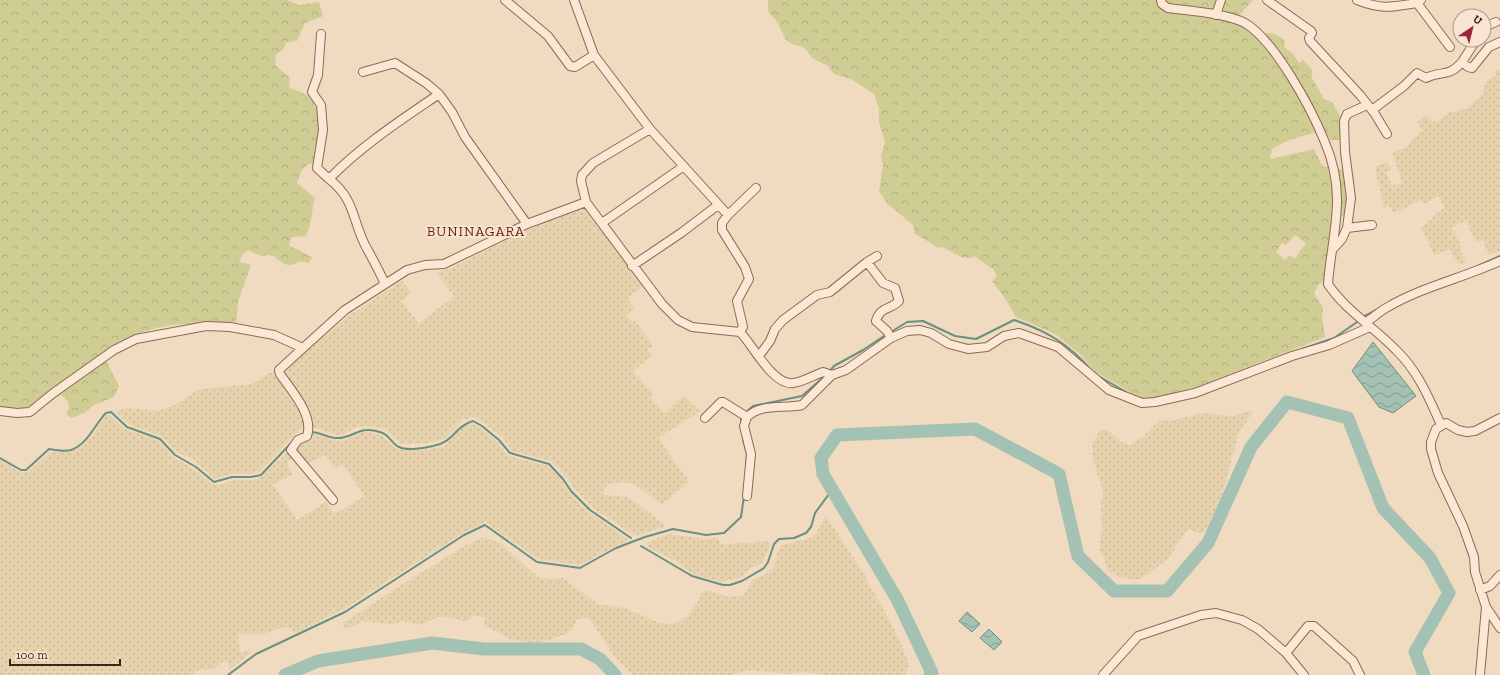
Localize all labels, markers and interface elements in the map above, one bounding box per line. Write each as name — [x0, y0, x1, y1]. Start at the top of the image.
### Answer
north arrow — [1452, 8, 1492, 48]
text: U — [1470, 13, 1484, 28]
district label: BUNINAGARA — [427, 223, 525, 240]
scale bar — [10, 641, 120, 667]
text: 100 m — [16, 648, 48, 662]

